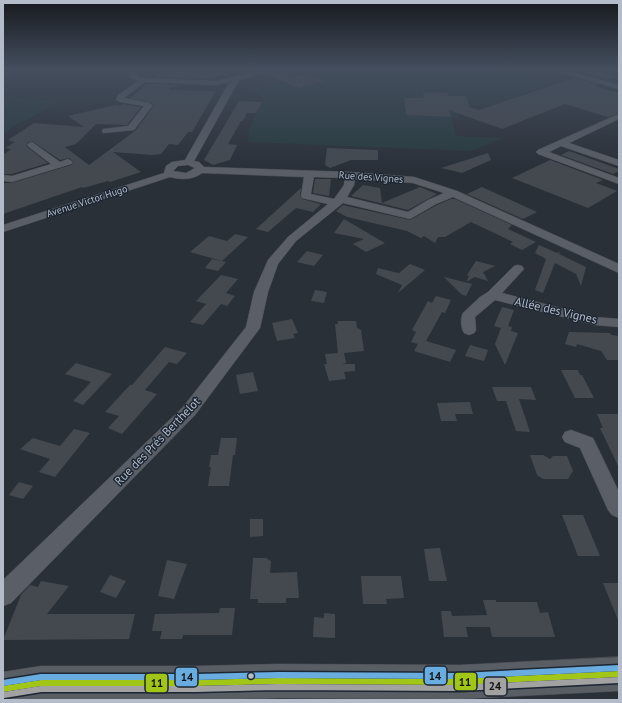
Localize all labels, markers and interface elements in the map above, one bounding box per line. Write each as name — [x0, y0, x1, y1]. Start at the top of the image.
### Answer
street label: Rue des Vignes — [338, 168, 404, 186]
street label: Avenue Victor Hugo — [45, 182, 129, 220]
street label: Allée des Vignes — [513, 293, 599, 327]
street label: Rue des Prés Berthelot — [111, 394, 203, 488]
line badge: 14 — [424, 666, 447, 685]
line badge: 14 — [175, 667, 198, 687]
text: 14 — [429, 669, 442, 683]
text: 14 — [181, 670, 194, 684]
unlabelled marker — [246, 671, 256, 681]
line badge: 11 — [454, 672, 477, 691]
line badge: 11 — [145, 673, 168, 693]
text: 11 — [459, 675, 471, 689]
text: 11 — [151, 676, 163, 690]
line badge: 24 — [484, 677, 507, 696]
text: 24 — [489, 679, 502, 693]

